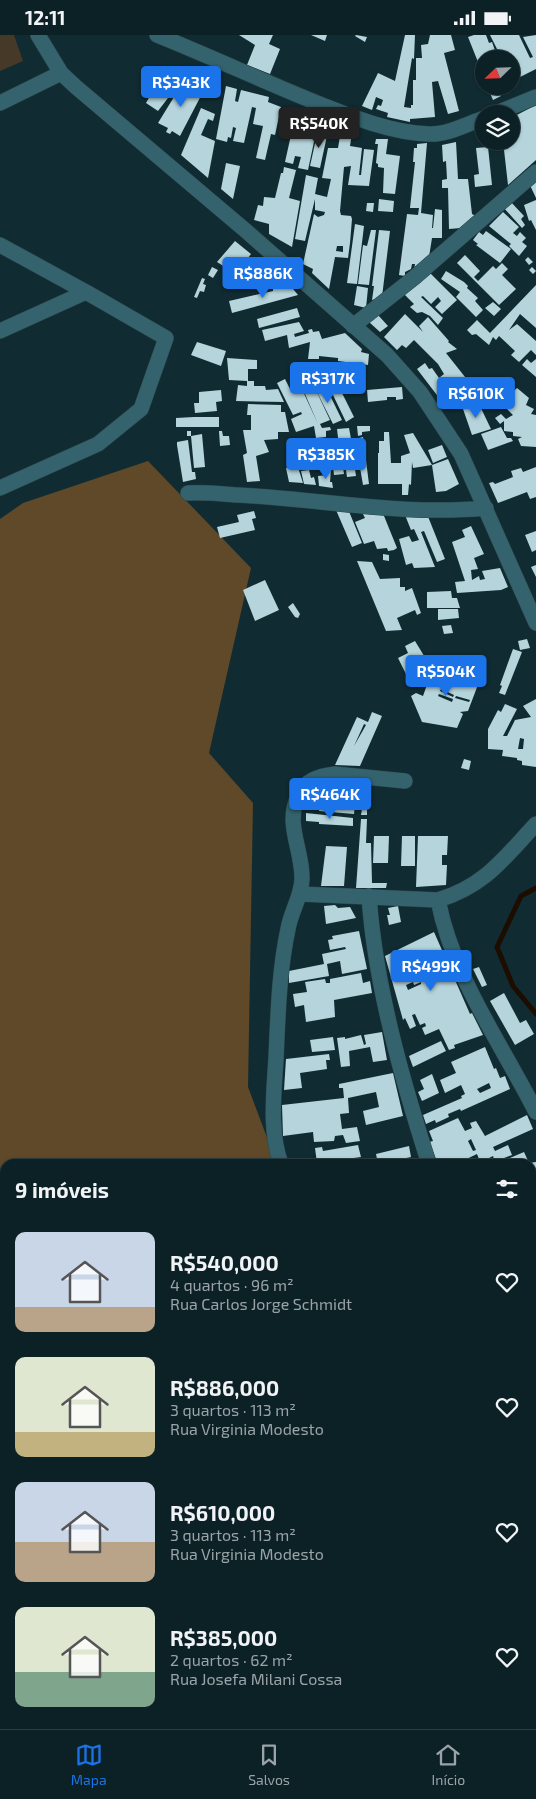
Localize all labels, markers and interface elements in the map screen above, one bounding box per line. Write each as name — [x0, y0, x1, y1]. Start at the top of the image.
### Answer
text: 12:11 — [25, 6, 66, 29]
north arrow — [475, 50, 520, 95]
map controls — [475, 50, 520, 150]
pin: R$343K — [140, 65, 222, 108]
text: R$343K — [152, 72, 210, 91]
button: layers — [475, 105, 520, 150]
pin: R$540K — [278, 107, 360, 149]
text: R$540K — [290, 113, 348, 132]
pin: R$886K — [222, 257, 304, 299]
text: R$886K — [233, 263, 293, 282]
pin: R$317K — [287, 361, 369, 404]
text: R$317K — [301, 368, 355, 387]
pin: R$610K — [435, 377, 517, 419]
text: R$610K — [448, 383, 504, 402]
pin: R$385K — [285, 437, 367, 480]
text: R$385K — [297, 444, 355, 463]
pin: R$504K — [405, 655, 487, 697]
text: R$504K — [417, 661, 475, 680]
pin: R$464K — [289, 777, 371, 820]
text: R$464K — [300, 784, 360, 803]
pin: R$499K — [390, 949, 472, 992]
text: R$499K — [402, 956, 460, 975]
icon: filters — [493, 1175, 521, 1203]
text: 9 imóveis — [15, 1177, 109, 1202]
text: R$540,000 — [170, 1250, 279, 1275]
icon: home — [55, 1252, 115, 1312]
icon: heart — [493, 1268, 521, 1296]
text: 4 quartos · 96 m² — [170, 1275, 294, 1294]
text: Rua Carlos Jorge Schmidt — [170, 1294, 352, 1313]
text: R$886,000 — [170, 1375, 279, 1400]
icon: home — [55, 1377, 115, 1437]
icon: heart — [493, 1393, 521, 1421]
text: 3 quartos · 113 m² — [170, 1400, 296, 1419]
text: Rua Virginia Modesto — [170, 1419, 324, 1438]
text: R$610,000 — [170, 1500, 275, 1525]
icon: home — [55, 1502, 115, 1562]
icon: heart — [493, 1518, 521, 1546]
text: 3 quartos · 113 m² — [170, 1525, 296, 1544]
text: Rua Virginia Modesto — [170, 1544, 324, 1563]
text: R$385,000 — [170, 1625, 277, 1650]
icon: home — [55, 1627, 115, 1687]
icon: heart — [493, 1643, 521, 1671]
text: 2 quartos · 62 m² — [170, 1650, 293, 1669]
text: Rua Josefa Milani Cossa — [170, 1669, 342, 1688]
tab: Mapa — [71, 1741, 107, 1788]
tab: Salvos — [248, 1741, 290, 1788]
tab: Início — [432, 1741, 465, 1788]

